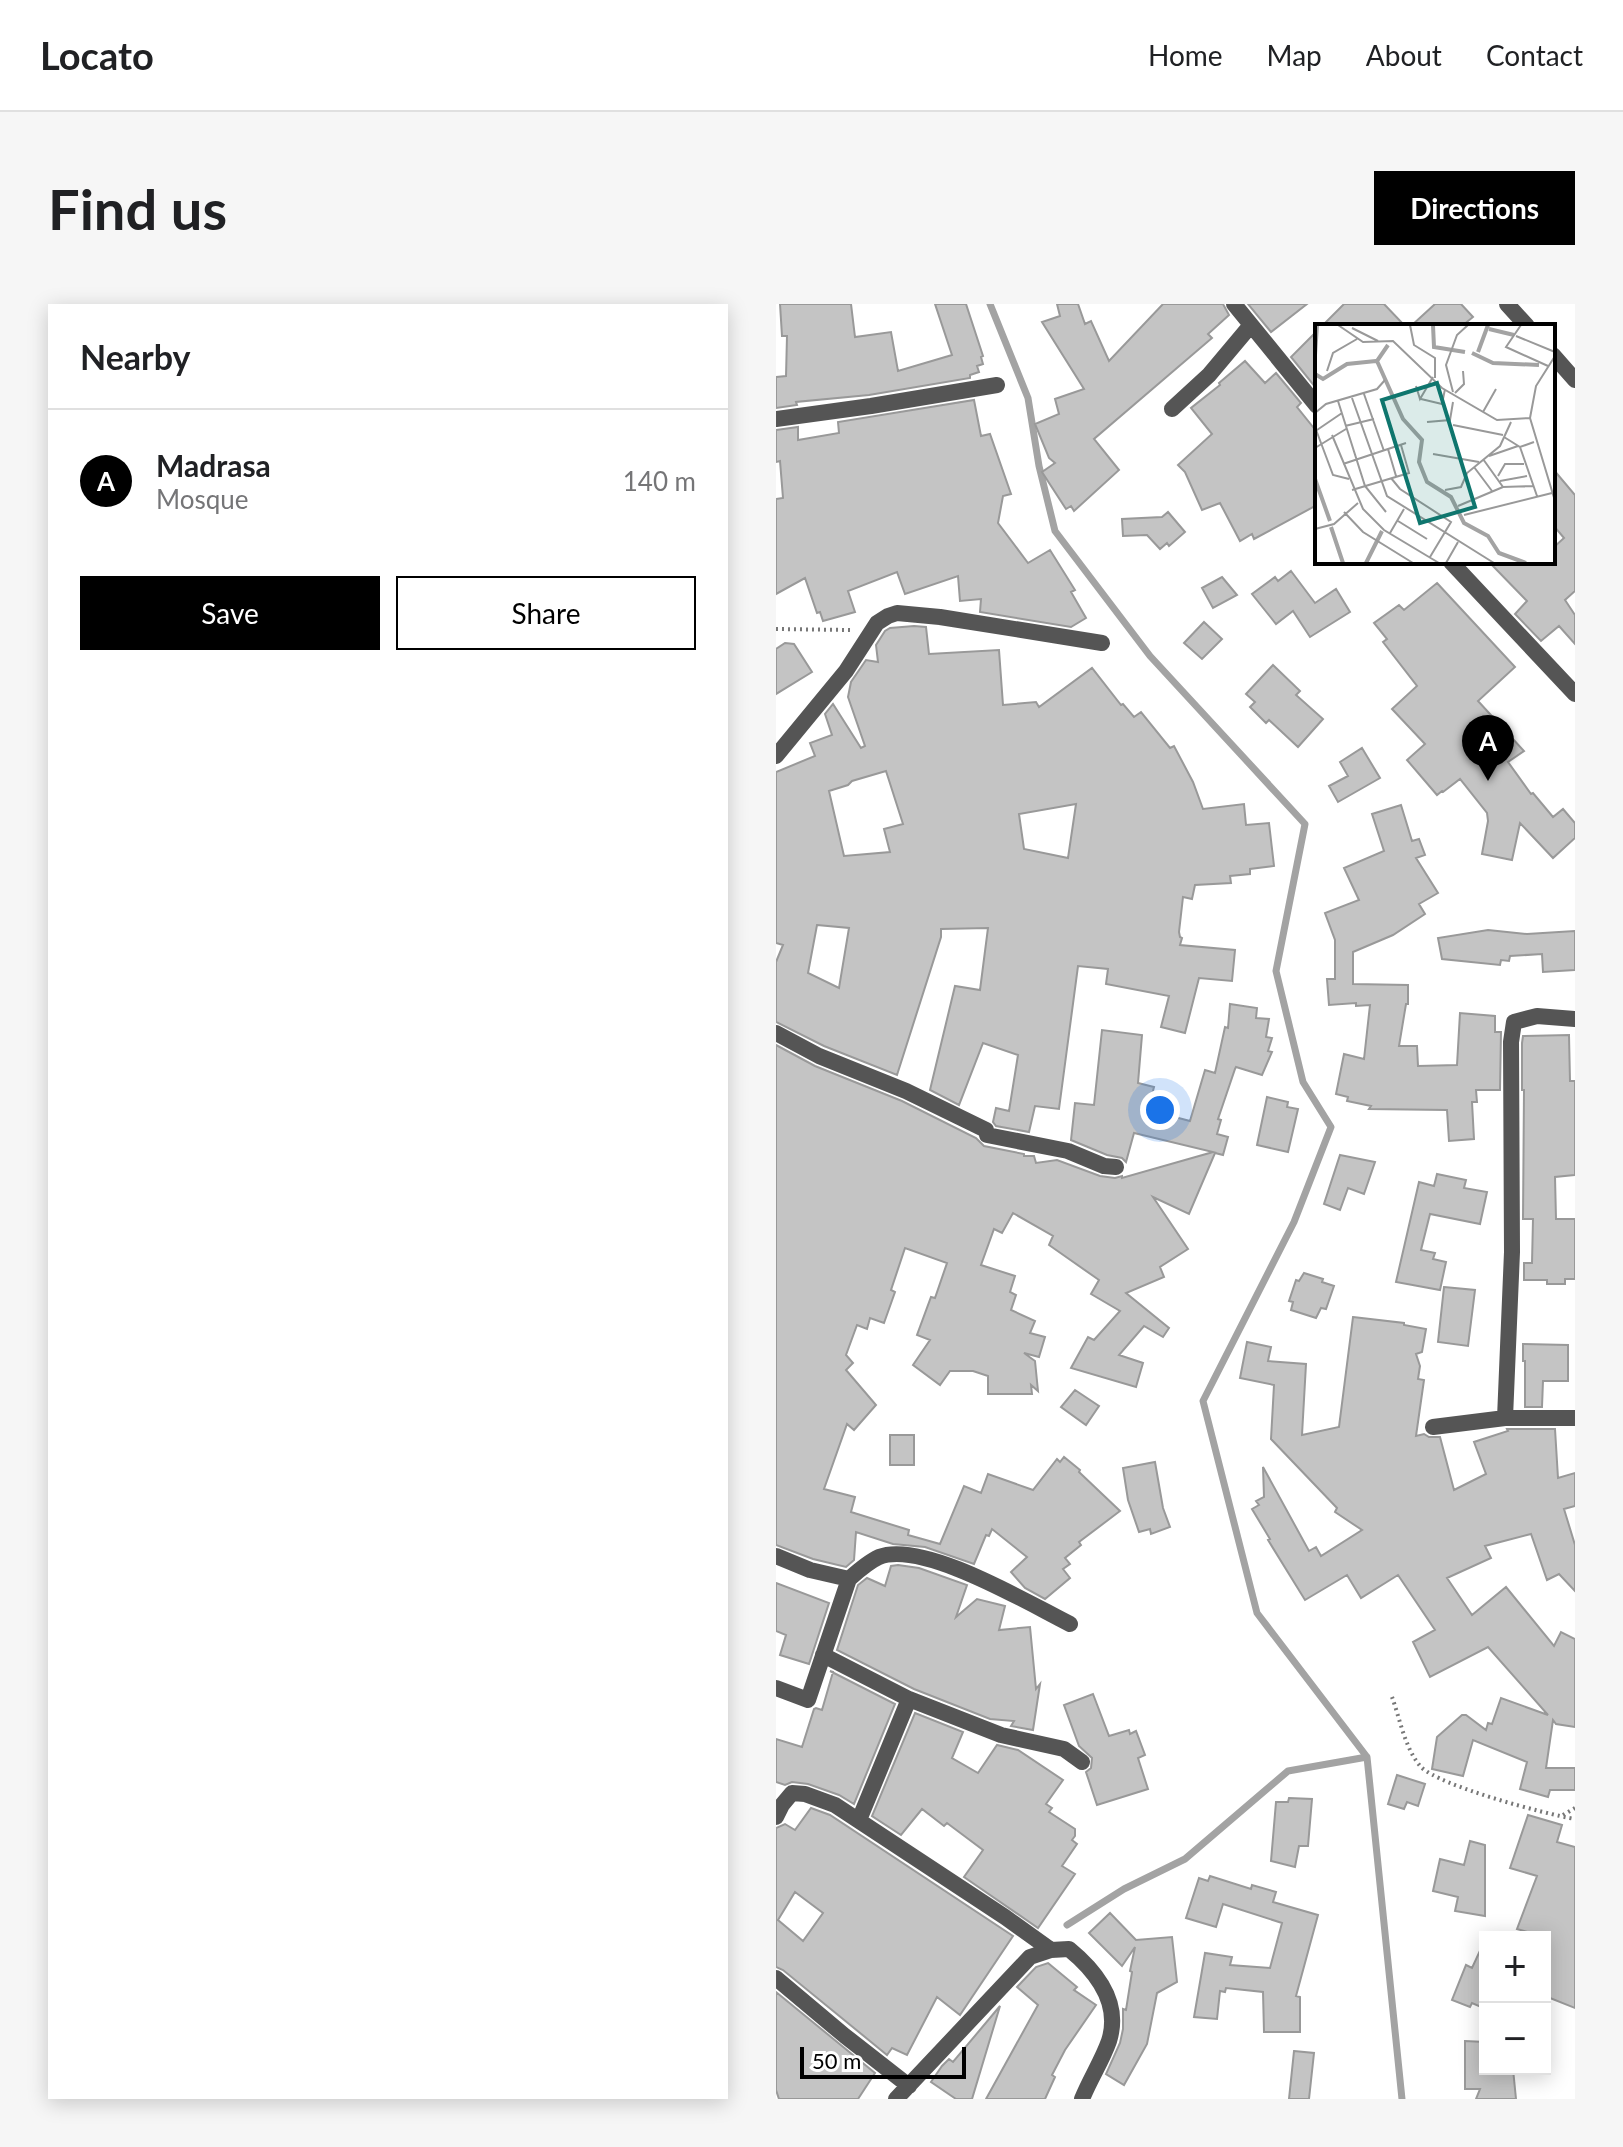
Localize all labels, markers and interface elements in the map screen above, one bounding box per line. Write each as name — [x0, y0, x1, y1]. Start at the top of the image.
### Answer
text: Locato — [40, 32, 154, 78]
text: Home — [1148, 38, 1223, 72]
text: Map — [1267, 38, 1322, 72]
text: About — [1366, 38, 1442, 72]
text: Contact — [1486, 38, 1583, 72]
button: Directions — [1374, 171, 1575, 245]
text: Find us — [48, 175, 227, 242]
inset map — [1315, 324, 1555, 564]
text: Nearby — [80, 336, 191, 377]
text: Madrasa — [156, 447, 271, 483]
text: A — [97, 465, 115, 497]
text: 140 m — [623, 465, 696, 497]
text: Mosque — [156, 483, 249, 515]
button: Save — [80, 576, 380, 650]
button: Share — [396, 576, 696, 650]
pin: A — [1462, 715, 1514, 781]
your location — [1140, 1090, 1180, 1130]
map controls — [1479, 1931, 1551, 2075]
button: + — [1479, 1931, 1551, 2003]
button: − — [1479, 2003, 1551, 2075]
scale bar — [800, 2043, 966, 2079]
text: 50 m — [812, 2047, 861, 2074]

